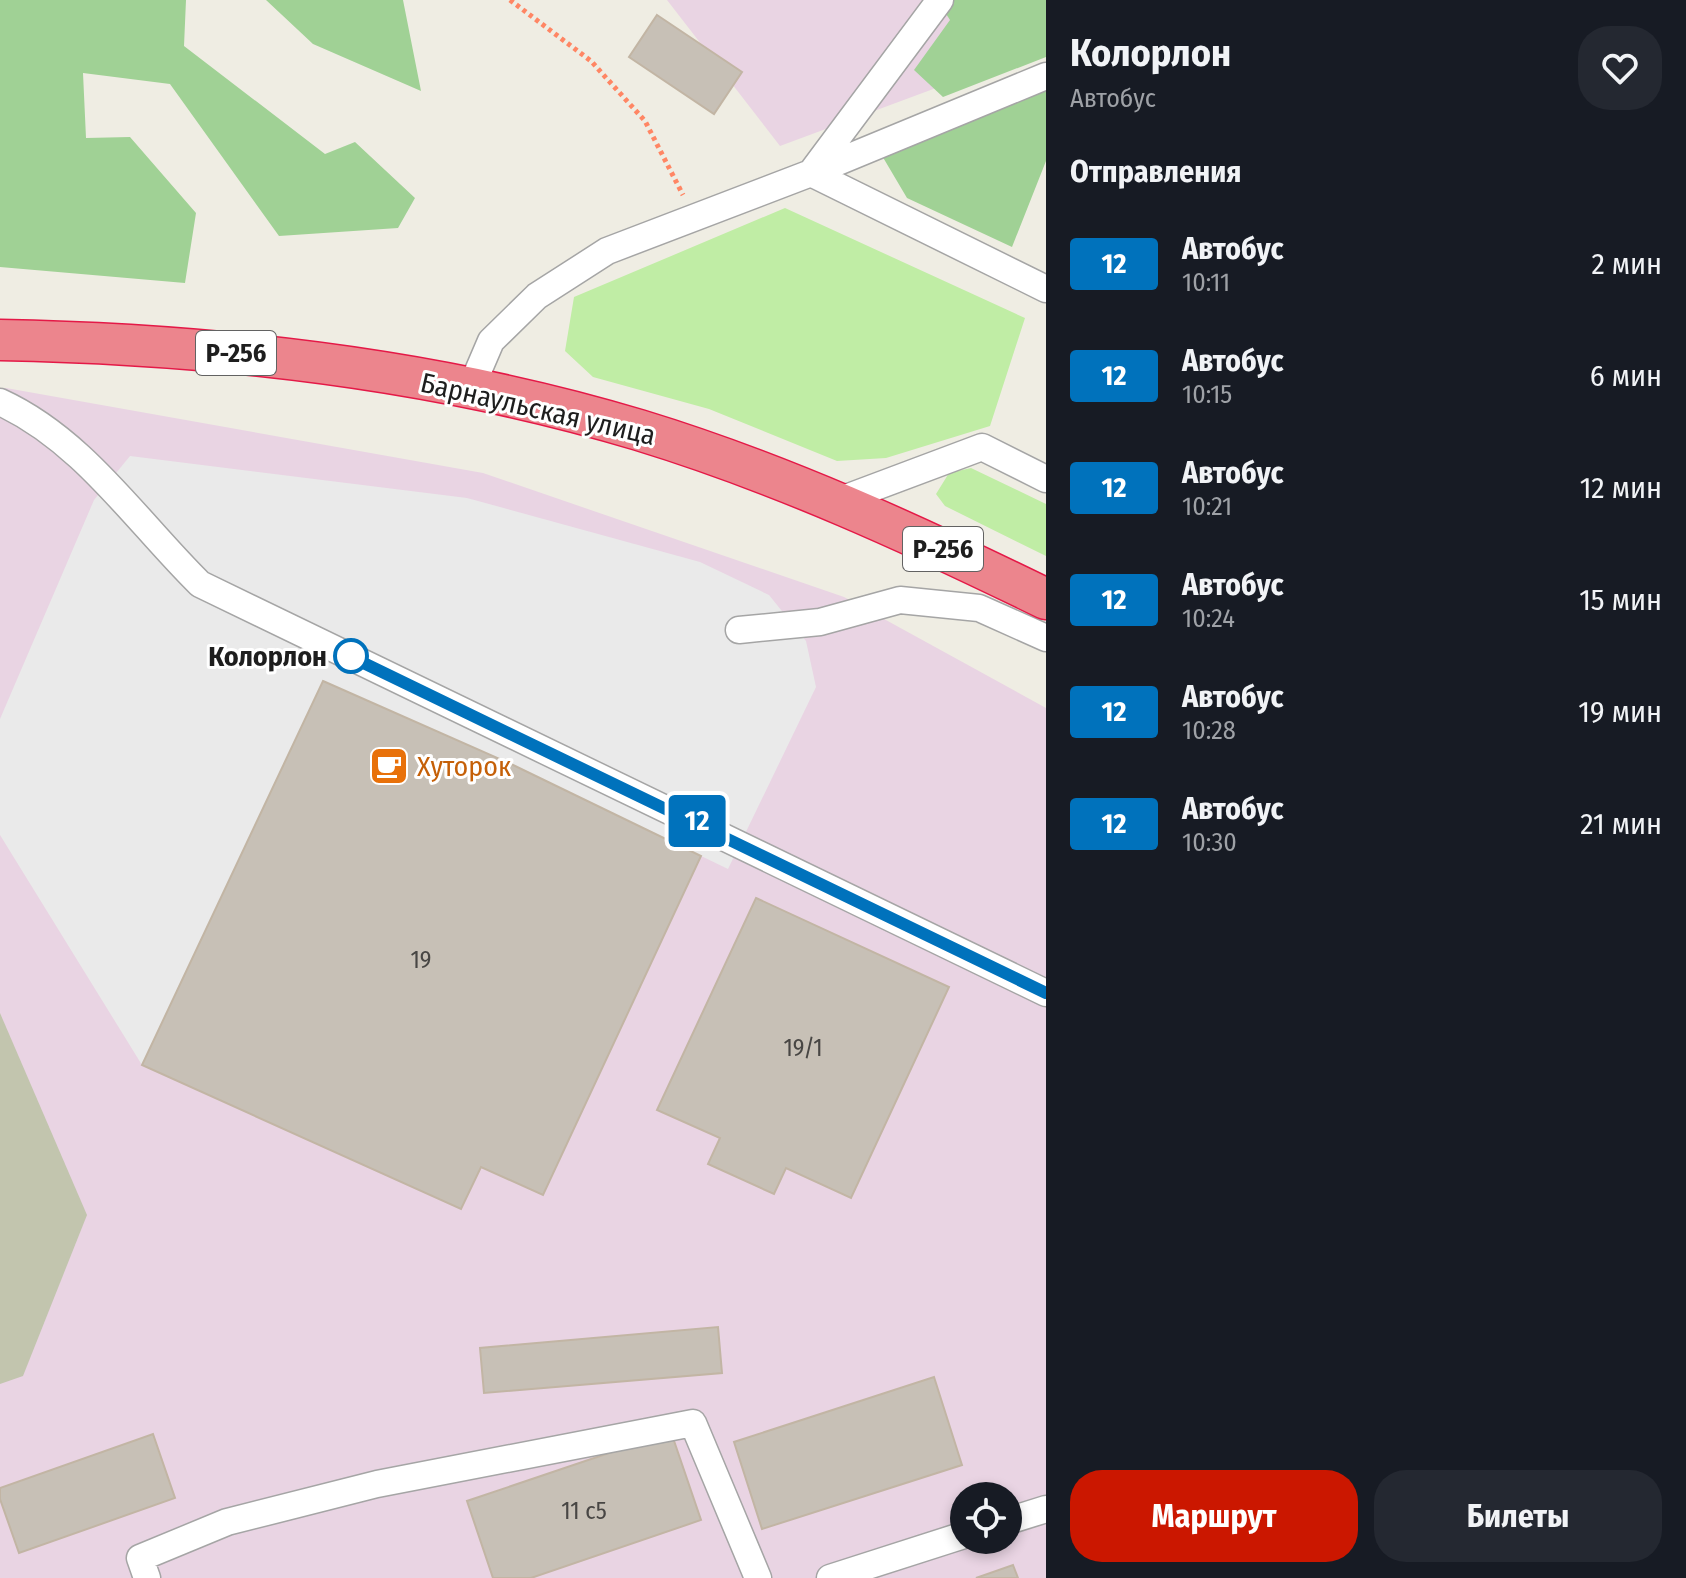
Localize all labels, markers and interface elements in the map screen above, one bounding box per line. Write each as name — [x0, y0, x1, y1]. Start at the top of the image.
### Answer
button: heart — [1578, 26, 1662, 110]
text: Колорлон — [1070, 30, 1231, 76]
text: Автобус — [1070, 83, 1156, 114]
text: Отправления — [1070, 154, 1241, 190]
text: Автобус — [1182, 231, 1284, 267]
text: 2 мин — [1591, 246, 1662, 282]
text: 12 — [1102, 247, 1126, 280]
text: 10:11 — [1182, 267, 1230, 298]
road number: Р-256 — [196, 331, 276, 375]
text: Автобус — [1182, 343, 1284, 379]
text: 6 мин — [1590, 358, 1662, 394]
text: 12 — [1102, 359, 1126, 392]
street label: Барнаульская улица — [417, 366, 659, 452]
text: 10:15 — [1182, 379, 1232, 410]
text: Автобус — [1182, 455, 1284, 491]
text: 12 мин — [1580, 470, 1662, 506]
text: 12 — [1102, 471, 1126, 504]
text: 10:21 — [1182, 491, 1232, 522]
road number: Р-256 — [903, 527, 983, 571]
text: Автобус — [1182, 567, 1284, 603]
text: 15 мин — [1579, 582, 1662, 618]
text: 12 — [1102, 583, 1126, 616]
text: 10:24 — [1182, 603, 1235, 634]
marker: Колорлон — [334, 639, 368, 673]
place label: Колорлон — [208, 640, 327, 673]
text: Автобус — [1182, 679, 1284, 715]
text: 19 мин — [1578, 694, 1662, 730]
text: 12 — [1102, 695, 1126, 728]
text: 10:28 — [1182, 715, 1236, 746]
cafe icon: Хуторок — [368, 745, 410, 787]
place label: Хуторок — [417, 750, 511, 783]
text: Автобус — [1182, 791, 1284, 827]
line badge: 12 — [661, 795, 733, 847]
text: 12 — [685, 804, 709, 837]
text: 21 мин — [1580, 806, 1662, 842]
text: 12 — [1102, 807, 1126, 840]
text: 10:30 — [1182, 827, 1237, 858]
house number: 19 — [410, 946, 432, 974]
house number: 19/1 — [783, 1034, 823, 1062]
button: Маршрут — [1070, 1470, 1358, 1562]
button: Билеты — [1374, 1470, 1662, 1562]
map controls — [950, 1482, 1022, 1554]
button: locate — [950, 1482, 1022, 1554]
house number: 11 с5 — [561, 1497, 607, 1525]

